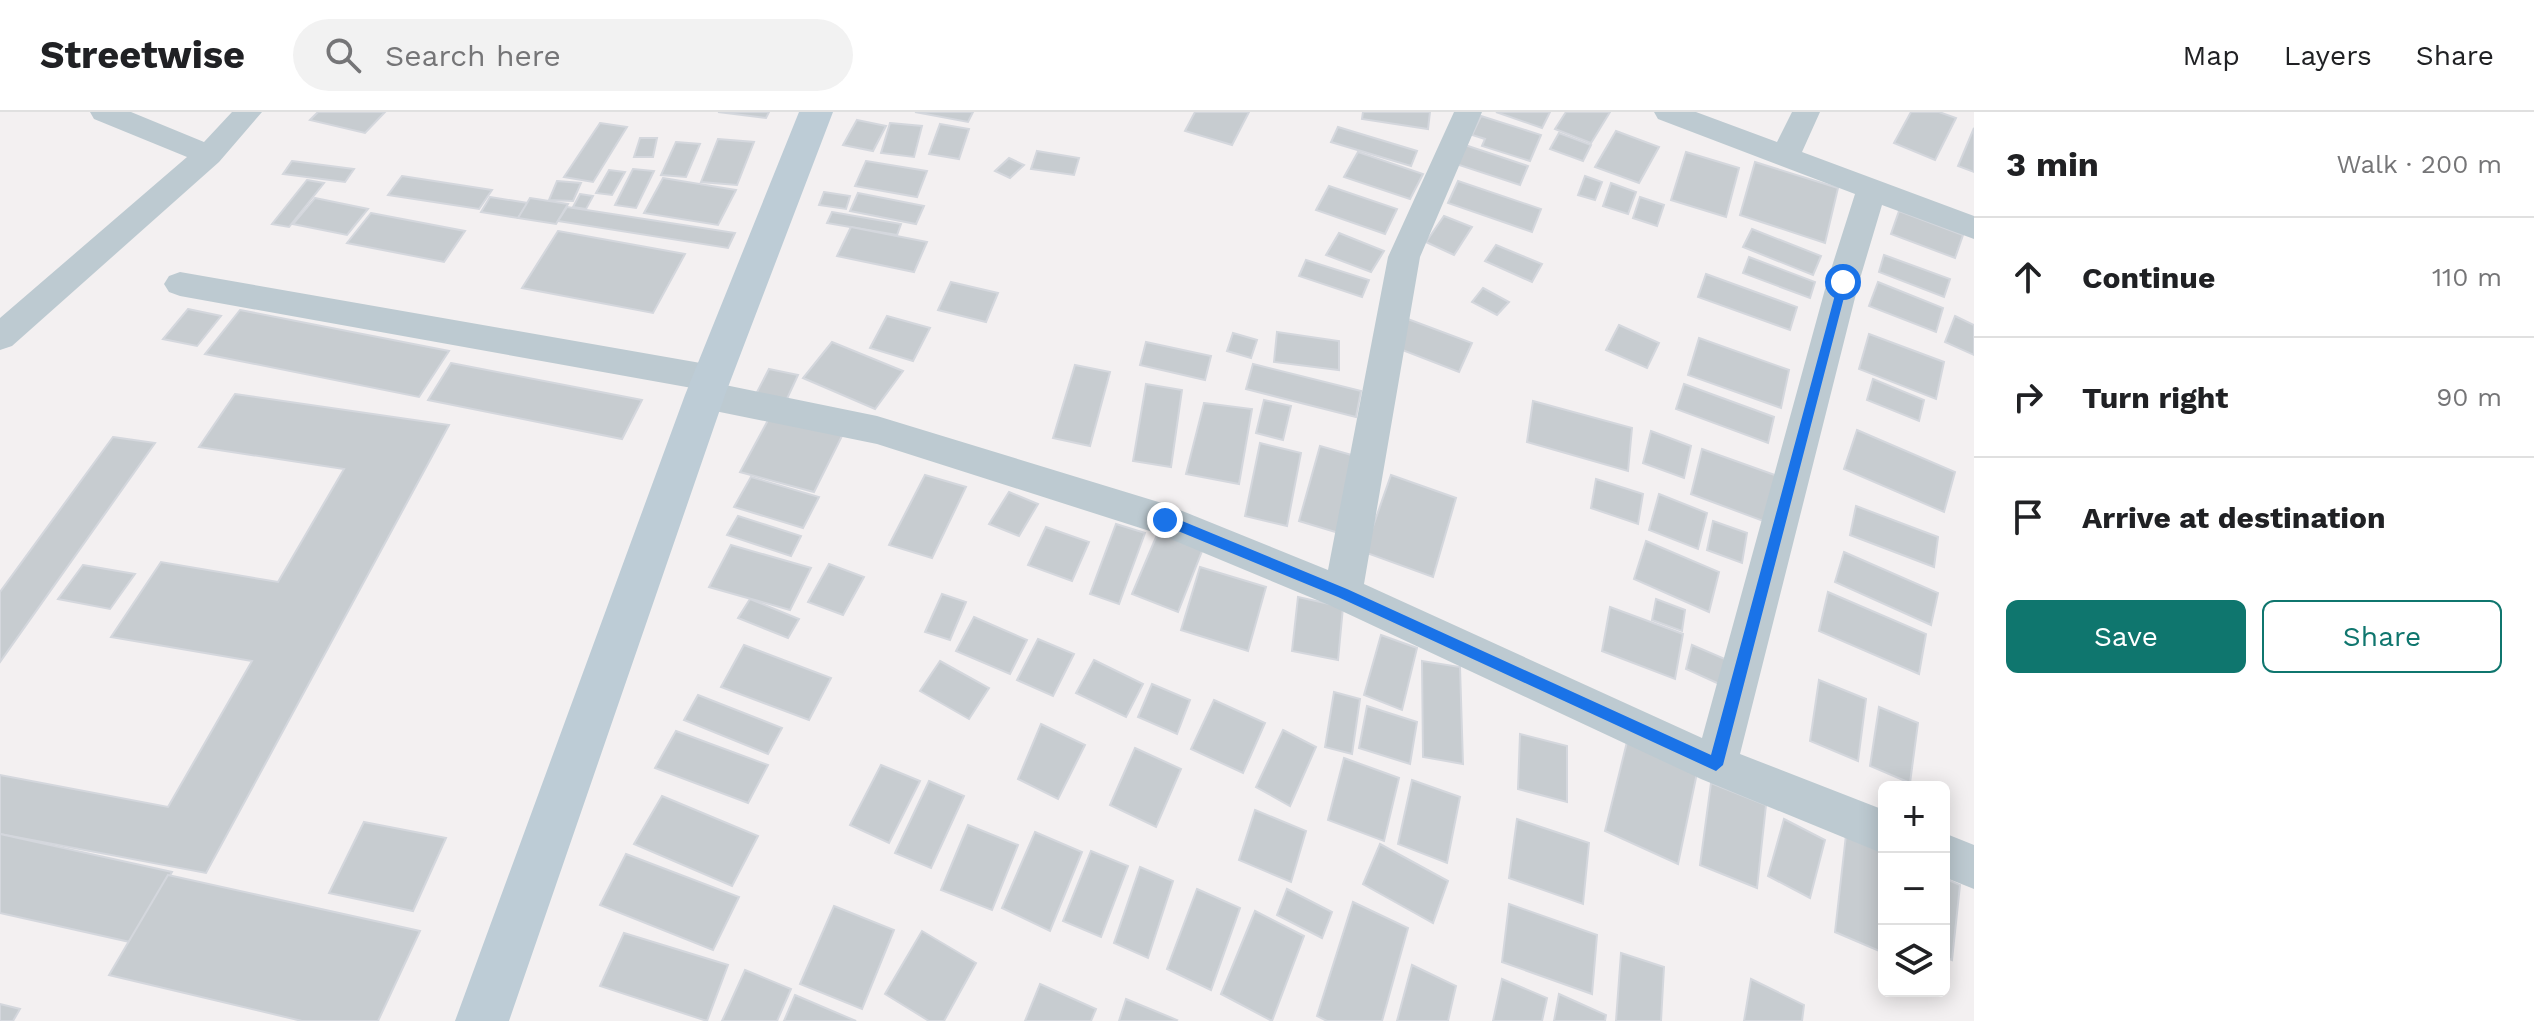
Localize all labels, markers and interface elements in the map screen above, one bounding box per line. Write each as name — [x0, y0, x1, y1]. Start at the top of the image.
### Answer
search box — [293, 19, 853, 91]
text: Streetwise — [40, 33, 245, 77]
icon: search — [321, 33, 365, 77]
text: Search here — [385, 38, 561, 73]
text: Map — [2183, 39, 2240, 72]
text: Layers — [2284, 39, 2372, 72]
text: Share — [2416, 39, 2494, 72]
text: 3 min — [2006, 144, 2099, 184]
text: Walk · 200 m — [2336, 149, 2502, 179]
icon: ahead — [2006, 255, 2050, 299]
text: Continue — [2082, 260, 2215, 295]
text: 110 m — [2432, 262, 2502, 292]
route start — [1825, 264, 1861, 300]
icon: right — [2006, 375, 2050, 419]
text: Turn right — [2082, 380, 2228, 415]
text: 90 m — [2436, 382, 2502, 412]
icon: arrive — [2006, 495, 2050, 539]
text: Arrive at destination — [2082, 500, 2386, 535]
route end — [1147, 502, 1183, 538]
button: Save — [2006, 600, 2246, 673]
button: Share — [2262, 600, 2502, 673]
map controls — [1878, 781, 1950, 997]
button: + — [1878, 781, 1950, 853]
button: − — [1878, 853, 1950, 925]
button: layers — [1878, 925, 1950, 997]

